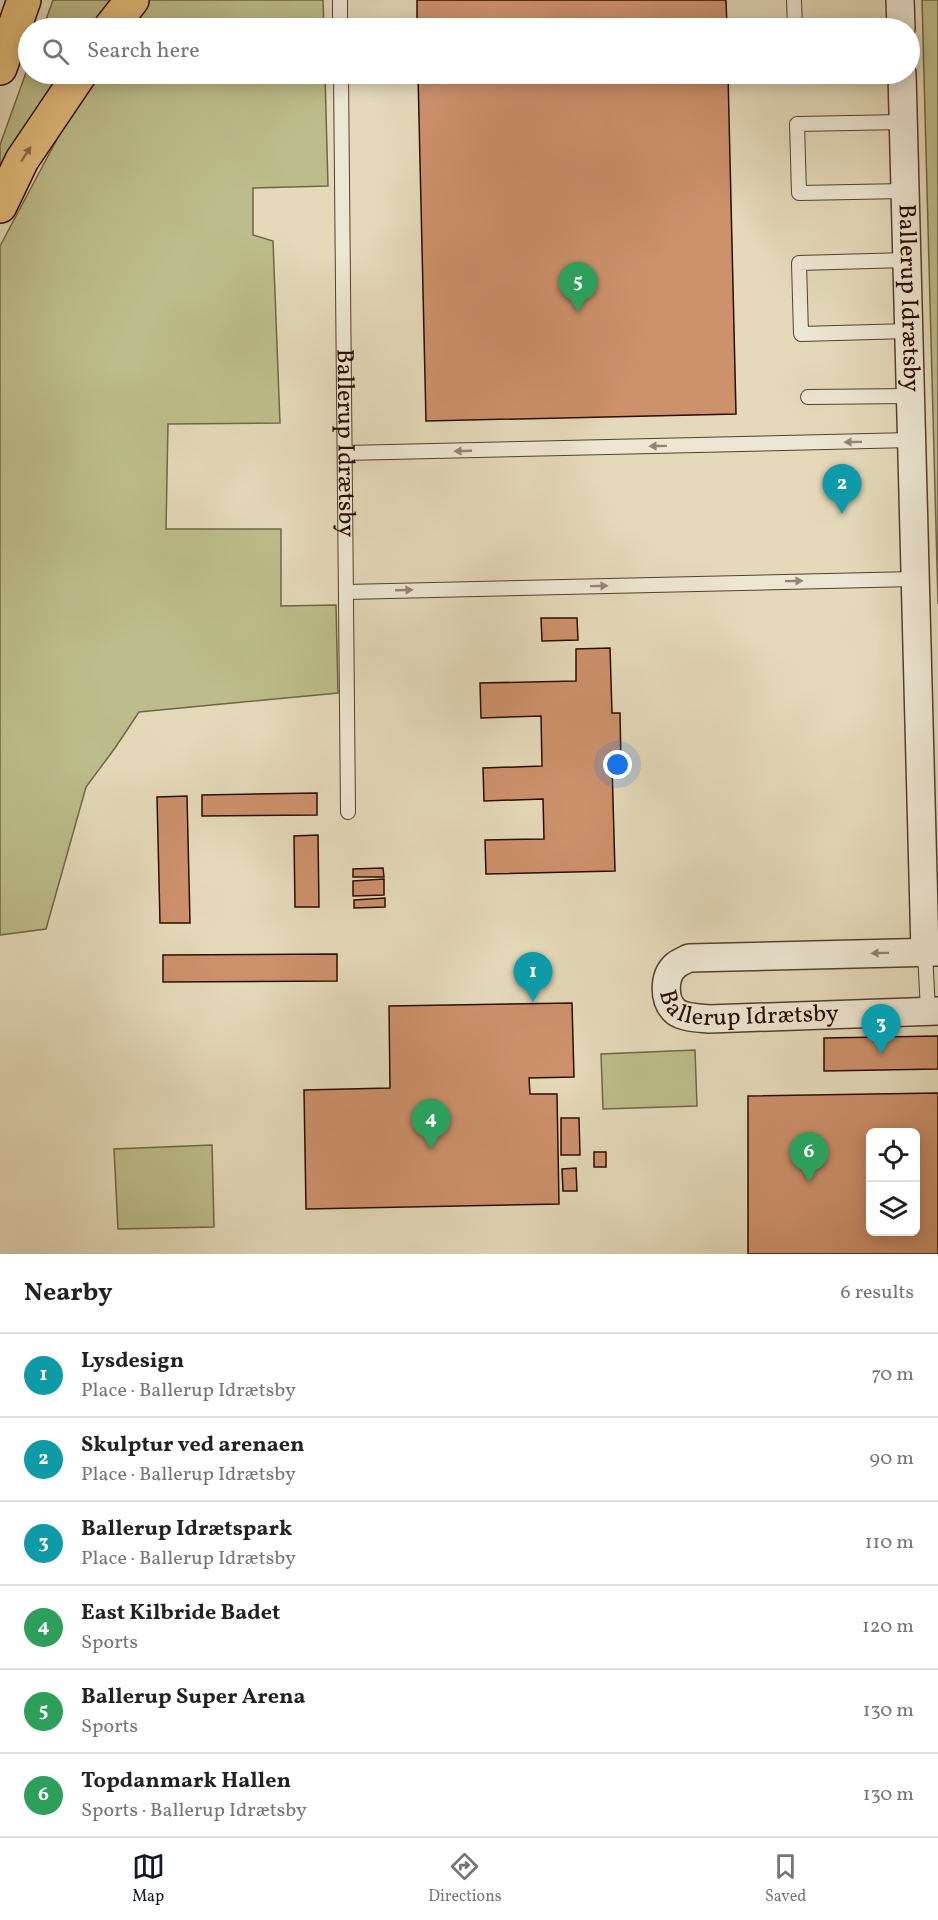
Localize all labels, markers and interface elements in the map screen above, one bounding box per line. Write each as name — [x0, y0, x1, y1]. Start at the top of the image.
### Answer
search box — [18, 18, 920, 84]
icon: search — [39, 35, 72, 68]
text: Search here — [87, 36, 200, 67]
one-way arrow — [21, 146, 32, 162]
street label: Ballerup Idrætsby — [888, 203, 927, 393]
pin: 5 — [558, 262, 598, 312]
street label: Ballerup Idrætsby — [327, 349, 362, 537]
one-way arrow — [844, 437, 863, 446]
one-way arrow — [649, 441, 668, 451]
one-way arrow — [454, 446, 473, 455]
pin: 2 — [822, 464, 862, 514]
one-way arrow — [785, 577, 804, 586]
one-way arrow — [590, 581, 609, 591]
one-way arrow — [395, 586, 414, 595]
your location — [603, 750, 632, 779]
one-way arrow — [870, 948, 889, 958]
pin: 1 — [514, 952, 552, 1002]
street label: Ballerup Idrætsby — [649, 986, 839, 1036]
pin: 3 — [862, 1004, 900, 1054]
pin: 4 — [412, 1100, 450, 1149]
map controls — [866, 1128, 920, 1236]
button: locate — [866, 1128, 920, 1182]
pin: 6 — [790, 1132, 828, 1182]
button: layers — [866, 1182, 920, 1236]
text: Nearby — [24, 1275, 113, 1311]
text: 6 results — [841, 1279, 914, 1307]
text: Lysdesign — [81, 1346, 184, 1377]
text: 1 — [39, 1361, 48, 1389]
text: 70 m — [871, 1361, 914, 1389]
text: Place · Ballerup Idrætsby — [81, 1377, 296, 1405]
text: Skulptur ved arenaen — [81, 1430, 305, 1461]
text: 2 — [38, 1445, 49, 1473]
text: 90 m — [870, 1445, 914, 1473]
text: Place · Ballerup Idrætsby — [81, 1461, 296, 1489]
text: Ballerup Idrætspark — [81, 1514, 292, 1545]
text: 3 — [38, 1529, 49, 1557]
text: 110 m — [865, 1529, 914, 1557]
text: Place · Ballerup Idrætsby — [81, 1545, 296, 1573]
text: East Kilbride Badet — [81, 1598, 280, 1629]
text: 4 — [37, 1613, 50, 1641]
text: 120 m — [862, 1613, 914, 1641]
text: Sports — [81, 1629, 138, 1657]
text: Ballerup Super Arena — [81, 1682, 306, 1713]
text: 5 — [39, 1697, 48, 1725]
text: 130 m — [863, 1697, 914, 1725]
text: Sports — [81, 1713, 138, 1741]
text: Topdanmark Hallen — [81, 1766, 291, 1797]
text: 6 — [38, 1781, 49, 1809]
text: 130 m — [863, 1781, 914, 1809]
text: Sports · Ballerup Idrætsby — [81, 1797, 307, 1825]
tab: Map — [132, 1850, 165, 1908]
tab: Directions — [428, 1850, 502, 1908]
tab: Saved — [765, 1850, 806, 1908]

